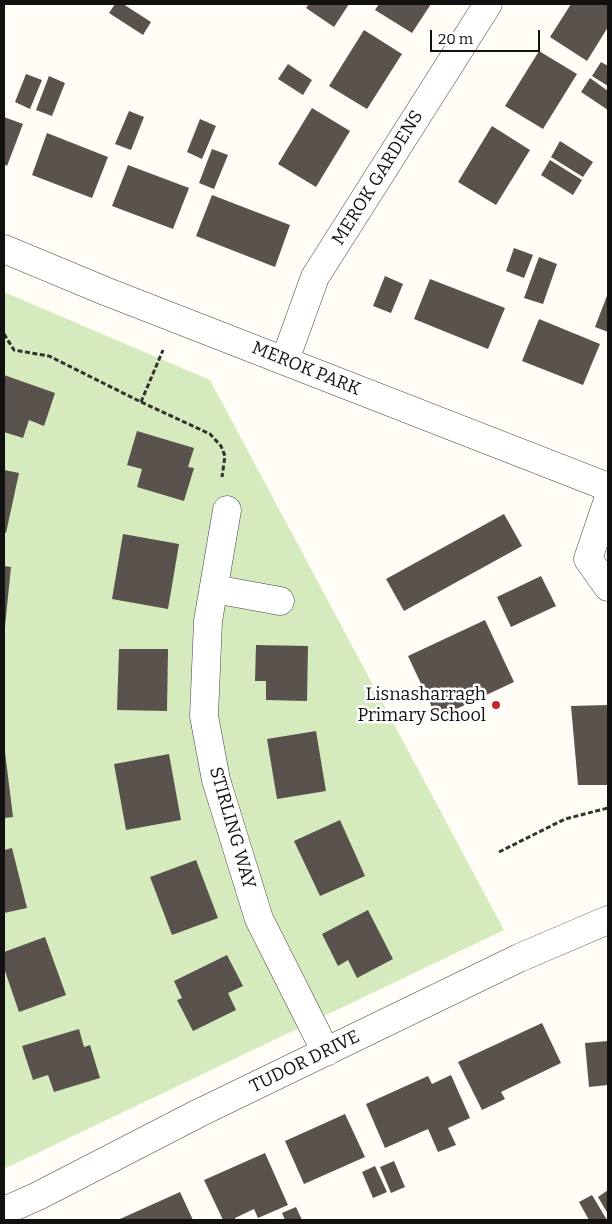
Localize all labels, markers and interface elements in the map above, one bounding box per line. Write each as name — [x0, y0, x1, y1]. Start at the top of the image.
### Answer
scale bar — [432, 20, 542, 52]
text: 20 m — [438, 30, 473, 48]
street label: MEROK GARDENS — [328, 107, 428, 249]
street label: MEROK PARK — [249, 337, 363, 401]
place label: Lisnasharragh Primary School — [357, 684, 486, 726]
marker: Lisnasharragh Primary School — [490, 699, 502, 711]
street label: STIRLING WAY — [204, 765, 260, 891]
street label: TUDOR DRIVE — [247, 1026, 363, 1098]

